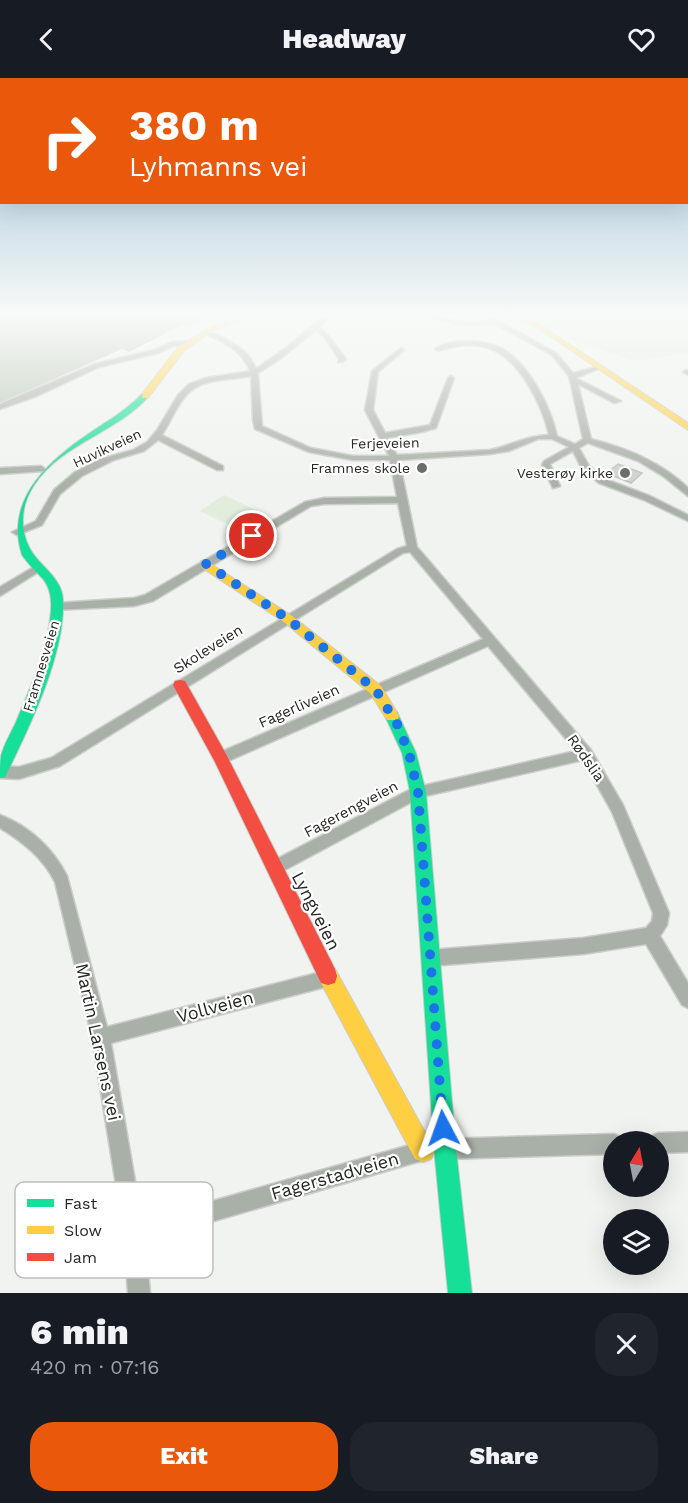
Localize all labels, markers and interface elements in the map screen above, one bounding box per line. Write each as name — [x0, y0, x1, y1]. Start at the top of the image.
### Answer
icon: back — [30, 23, 63, 56]
text: Headway — [282, 23, 406, 55]
icon: heart — [625, 23, 658, 56]
text: 380 m — [129, 101, 259, 150]
icon: right — [30, 102, 108, 180]
text: Lyhmanns vei — [129, 151, 307, 183]
street label: Huvikveien — [70, 425, 144, 471]
street label: Ferjeveien — [350, 434, 420, 452]
place label: Framnes skole — [311, 460, 410, 476]
marker: Framnes skole — [415, 461, 429, 475]
place label: Vesterøy kirke — [517, 465, 613, 481]
marker: Vesterøy kirke — [618, 466, 632, 480]
pin — [226, 510, 277, 561]
icon: arrive — [235, 519, 268, 552]
street label: Framnesveien — [20, 618, 62, 714]
street label: Skoleveien — [170, 621, 246, 677]
street label: Fagerliveien — [256, 680, 342, 732]
street label: Rødslia — [563, 731, 609, 785]
street label: Fagerengveien — [301, 777, 401, 841]
street label: Lyngveien — [288, 868, 345, 954]
street label: Martin Larsens vei — [72, 961, 125, 1123]
street label: Vollveien — [174, 986, 255, 1027]
position arrow — [411, 1096, 475, 1160]
north arrow — [603, 1131, 669, 1197]
map controls — [603, 1131, 669, 1275]
street label: Fagerstadveien — [269, 1147, 401, 1204]
legend — [15, 1182, 213, 1278]
text: Fast — [64, 1194, 97, 1213]
button: layers — [603, 1209, 669, 1275]
text: Slow — [64, 1221, 102, 1240]
text: Jam — [64, 1248, 97, 1267]
text: 6 min — [30, 1311, 129, 1353]
button: close — [595, 1313, 658, 1376]
text: 420 m · 07:16 — [30, 1355, 160, 1379]
button: Exit — [30, 1422, 338, 1491]
button: Share — [350, 1422, 658, 1491]

